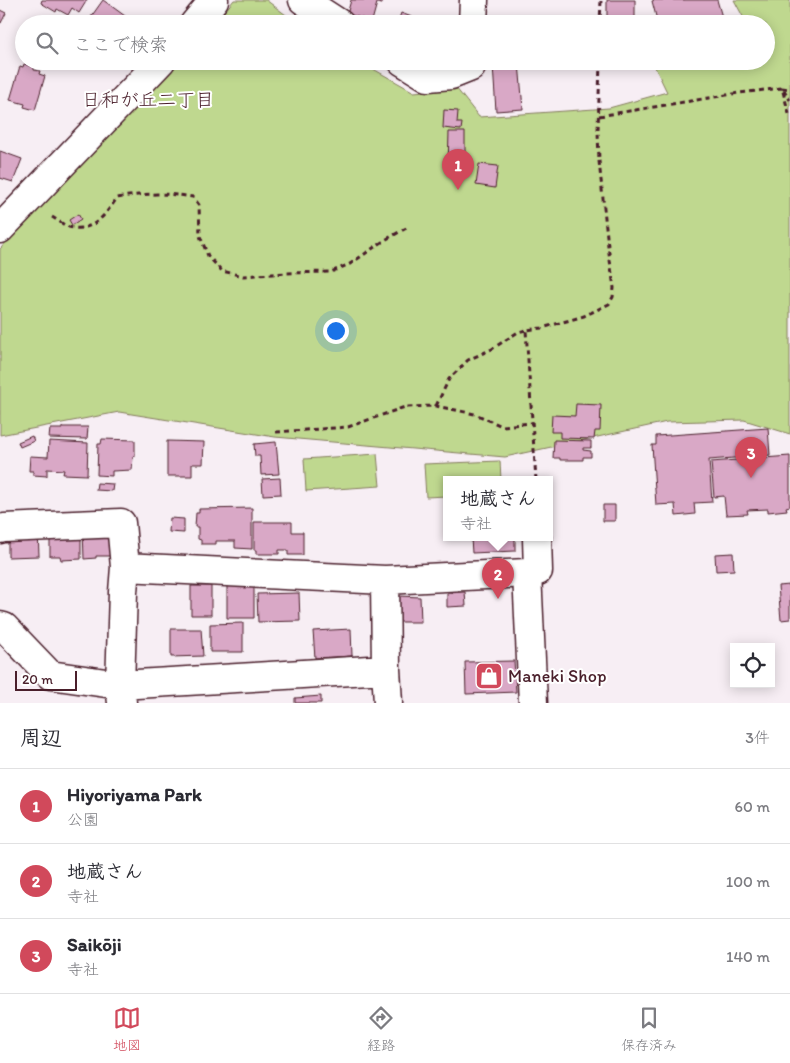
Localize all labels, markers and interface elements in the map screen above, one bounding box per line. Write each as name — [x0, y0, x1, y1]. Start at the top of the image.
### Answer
search box — [15, 15, 775, 70]
icon: search — [33, 29, 61, 57]
text: ここで検索 — [73, 33, 168, 56]
district label: 日和が丘二丁目 — [81, 88, 215, 111]
pin: 1 — [442, 149, 474, 190]
your location — [323, 318, 349, 344]
pin: 3 — [735, 437, 767, 478]
popup — [443, 476, 553, 541]
text: 地蔵さん — [460, 487, 536, 510]
text: 寺社 — [460, 514, 492, 533]
pin: 2 — [482, 558, 514, 599]
map controls — [730, 643, 775, 688]
button: locate — [730, 643, 775, 688]
shop icon: Maneki Shop — [474, 661, 504, 691]
place label: Maneki Shop — [508, 665, 606, 687]
scale bar — [15, 668, 78, 691]
text: 20 m — [22, 671, 53, 688]
text: 周辺 — [20, 725, 62, 750]
text: 3件 — [745, 728, 770, 747]
text: Hiyoriyama Park — [67, 783, 202, 806]
text: 1 — [32, 797, 40, 816]
text: 60 m — [735, 797, 770, 816]
text: 公園 — [67, 810, 99, 829]
text: 地蔵さん — [67, 860, 143, 883]
text: 2 — [32, 872, 40, 891]
text: 100 m — [726, 872, 770, 891]
text: 寺社 — [67, 887, 99, 906]
text: Saikōji — [67, 933, 122, 956]
text: 3 — [32, 947, 40, 966]
text: 140 m — [726, 947, 770, 966]
text: 寺社 — [67, 960, 99, 979]
tab: 地図 — [113, 1004, 141, 1054]
tab: 経路 — [367, 1004, 395, 1054]
tab: 保存済み — [621, 1004, 677, 1054]

